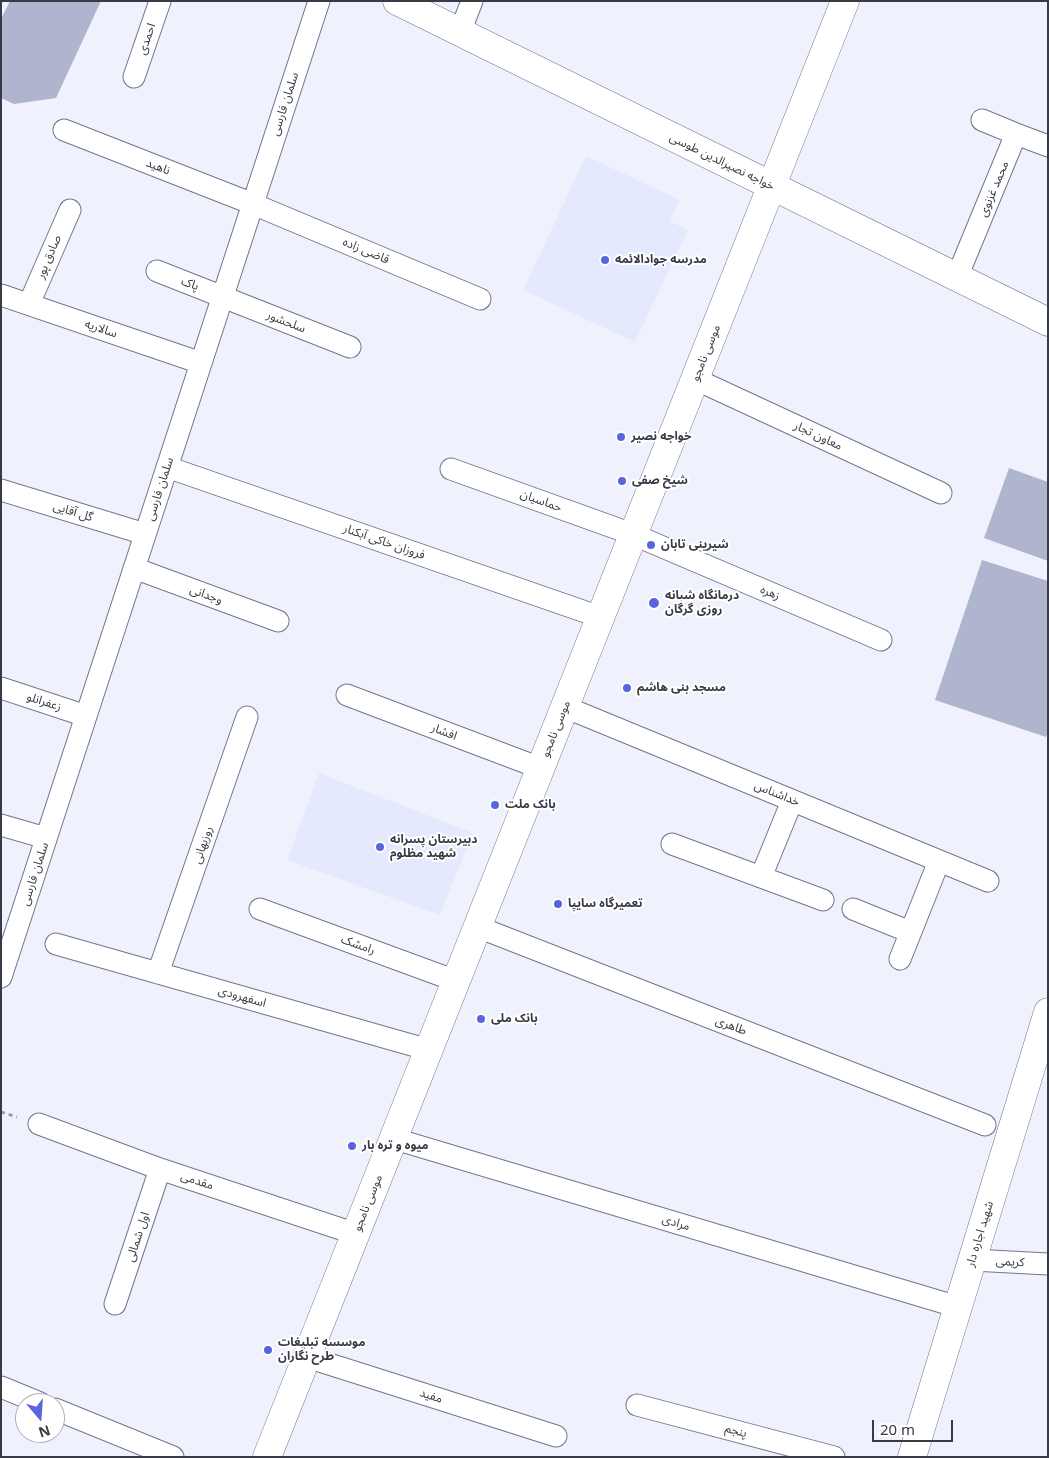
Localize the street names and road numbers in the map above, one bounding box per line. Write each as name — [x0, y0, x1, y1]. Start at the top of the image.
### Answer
street label: احمدی — [135, 21, 159, 57]
street label: سلمان فارسی — [268, 70, 302, 138]
street label: خواجه نصیرالدین طوسی — [667, 130, 777, 194]
street label: ناهید — [144, 156, 172, 178]
street label: محمد غزنوی — [976, 159, 1012, 219]
street label: صادق پور — [33, 233, 65, 281]
street label: قاضی زاده — [341, 235, 391, 267]
street label: پاک — [179, 274, 201, 294]
street label: سلحشور — [264, 308, 308, 336]
street label: سالاریه — [83, 317, 119, 341]
street label: موسی نامجو — [688, 323, 724, 383]
street label: معاون تجار — [791, 419, 845, 453]
street label: سلمان فارسی — [143, 455, 177, 523]
street label: حماسیان — [518, 487, 564, 515]
street label: گل آقایی — [51, 499, 95, 525]
street label: فروزان خاکی آبکنار — [341, 521, 427, 563]
street label: وجدانی — [188, 582, 224, 608]
street label: زهره — [758, 582, 782, 604]
street label: زعفرانلو — [25, 690, 63, 714]
street label: موسی نامجو — [538, 699, 574, 759]
street label: افشار — [429, 721, 459, 743]
street label: خداشناس — [752, 778, 802, 810]
street label: روزبهانی — [190, 824, 216, 866]
street label: سلمان فارسی — [18, 840, 52, 908]
street label: رامشک — [339, 932, 377, 958]
street label: اسفهرودی — [216, 983, 268, 1011]
street label: طاهری — [713, 1013, 749, 1039]
street label: مقدمی — [179, 1169, 215, 1193]
street label: موسی نامجو — [350, 1173, 386, 1233]
street label: شهید اجاره دار — [963, 1199, 997, 1269]
street label: اول شمالی — [123, 1210, 153, 1264]
street label: مرادی — [660, 1212, 692, 1234]
street label: کریمی — [995, 1254, 1025, 1270]
street label: مفید — [418, 1386, 444, 1406]
street label: پنجم — [723, 1421, 749, 1441]

